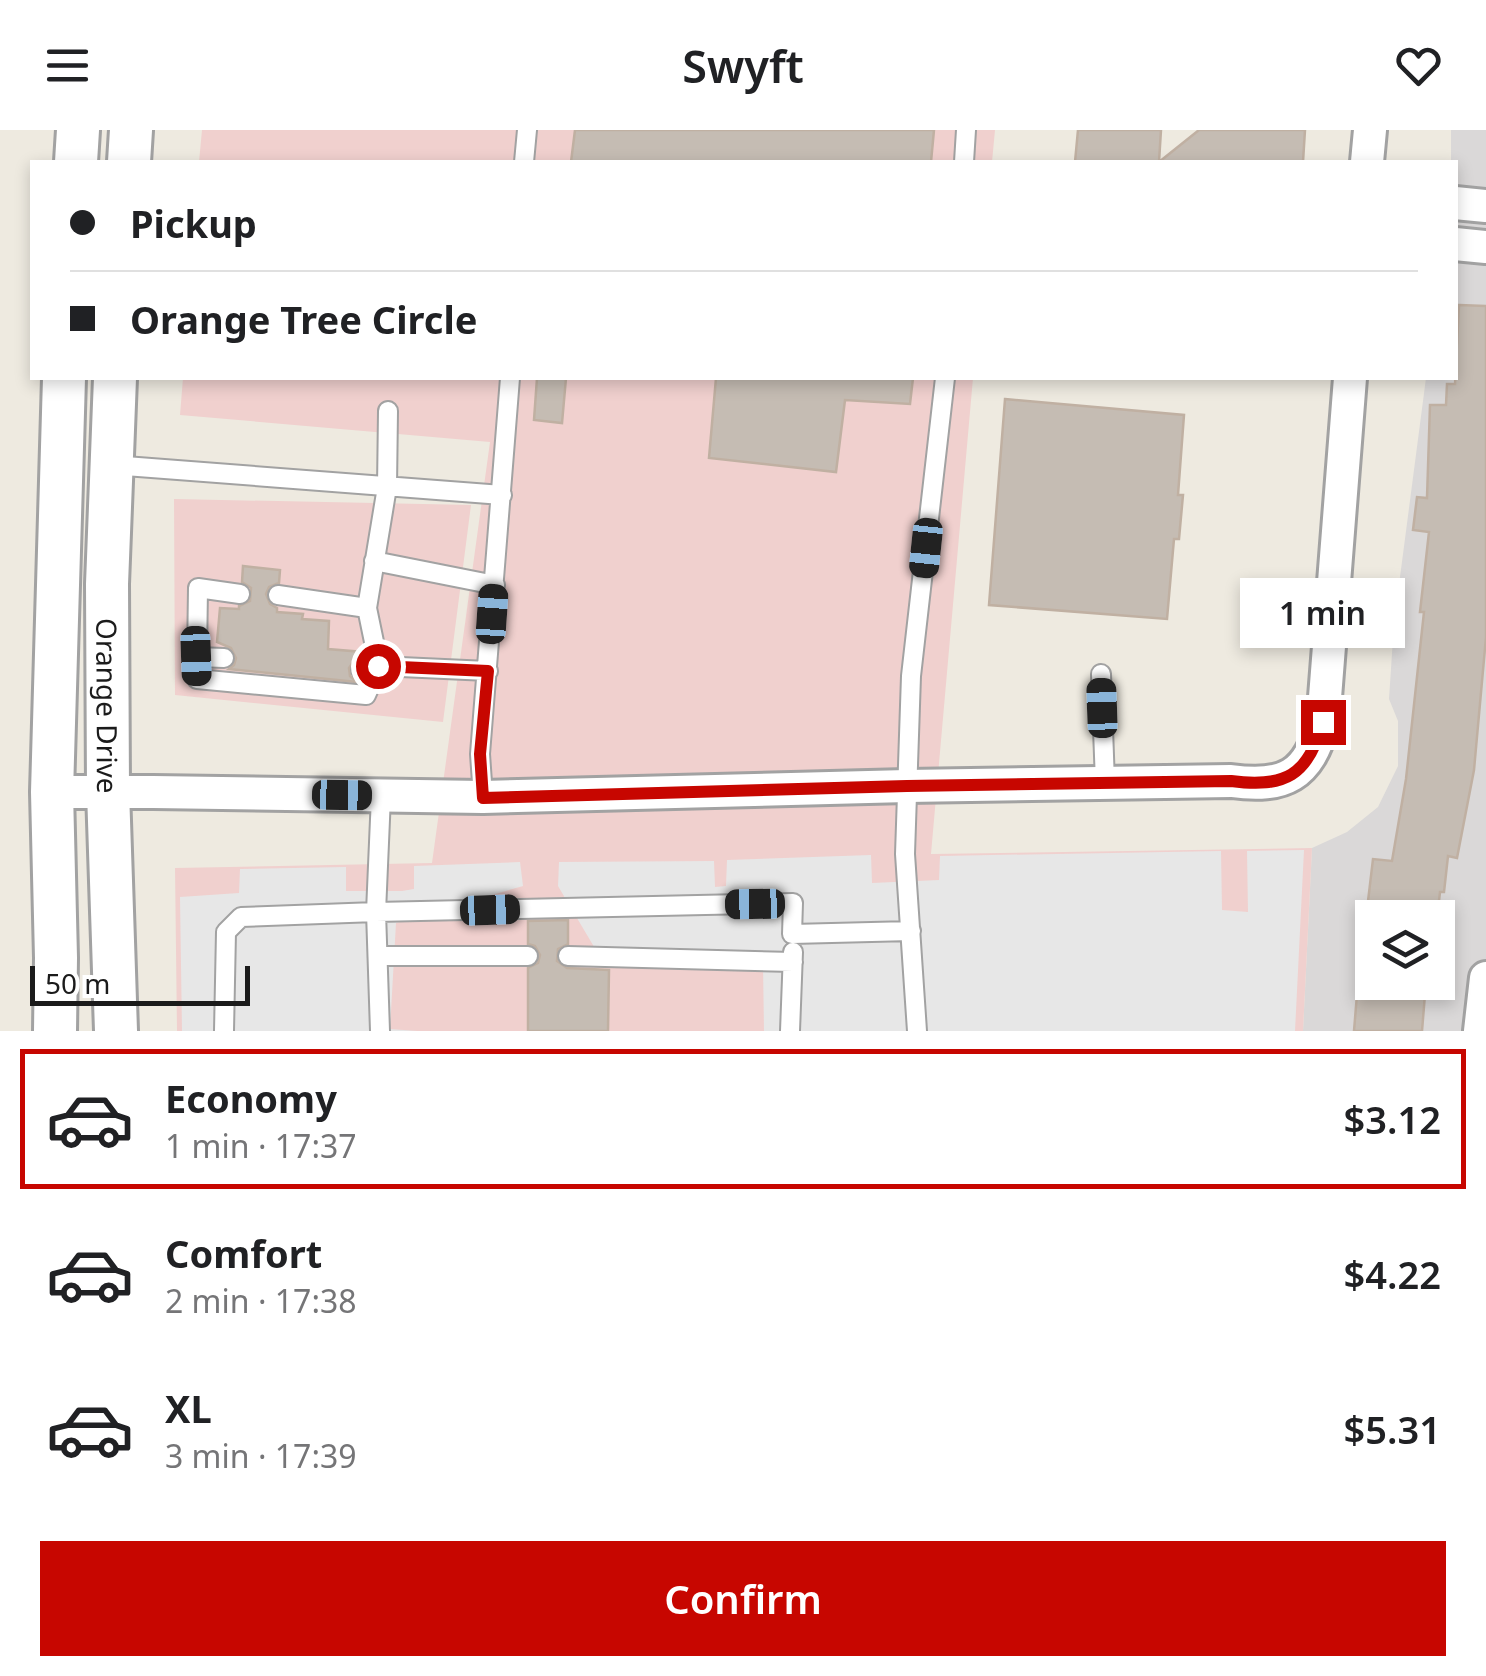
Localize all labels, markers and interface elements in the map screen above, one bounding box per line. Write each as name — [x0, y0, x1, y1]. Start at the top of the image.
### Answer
text: Swyft — [682, 35, 804, 96]
icon: menu — [40, 38, 95, 93]
icon: heart — [1391, 38, 1446, 93]
text: Pickup — [130, 197, 257, 249]
text: Orange Tree Circle — [130, 293, 477, 345]
car — [908, 517, 944, 579]
callout: 1 min — [1240, 577, 1406, 647]
car — [475, 583, 509, 645]
text: 1 min — [1279, 591, 1366, 634]
street label: Orange Drive — [88, 618, 127, 794]
car — [180, 625, 212, 687]
route start — [356, 644, 401, 689]
car — [1086, 677, 1118, 739]
route end — [1301, 700, 1346, 745]
car — [312, 779, 372, 811]
car — [725, 888, 785, 920]
car — [459, 894, 521, 926]
map controls — [1355, 900, 1455, 1000]
button: layers — [1355, 900, 1455, 1000]
scale bar — [30, 961, 250, 1006]
text: 50 m — [45, 964, 111, 1002]
text: Economy — [165, 1072, 337, 1124]
icon: car — [45, 1074, 135, 1164]
text: $3.12 — [1344, 1093, 1441, 1145]
text: 1 min · 17:37 — [165, 1124, 357, 1167]
text: Comfort — [165, 1227, 322, 1279]
icon: car — [45, 1229, 135, 1319]
text: $4.22 — [1344, 1248, 1441, 1300]
text: 2 min · 17:38 — [165, 1279, 357, 1322]
text: XL — [165, 1382, 212, 1434]
icon: car — [45, 1384, 135, 1474]
text: $5.31 — [1344, 1403, 1441, 1455]
text: 3 min · 17:39 — [165, 1434, 357, 1477]
button: Confirm — [40, 1541, 1446, 1656]

